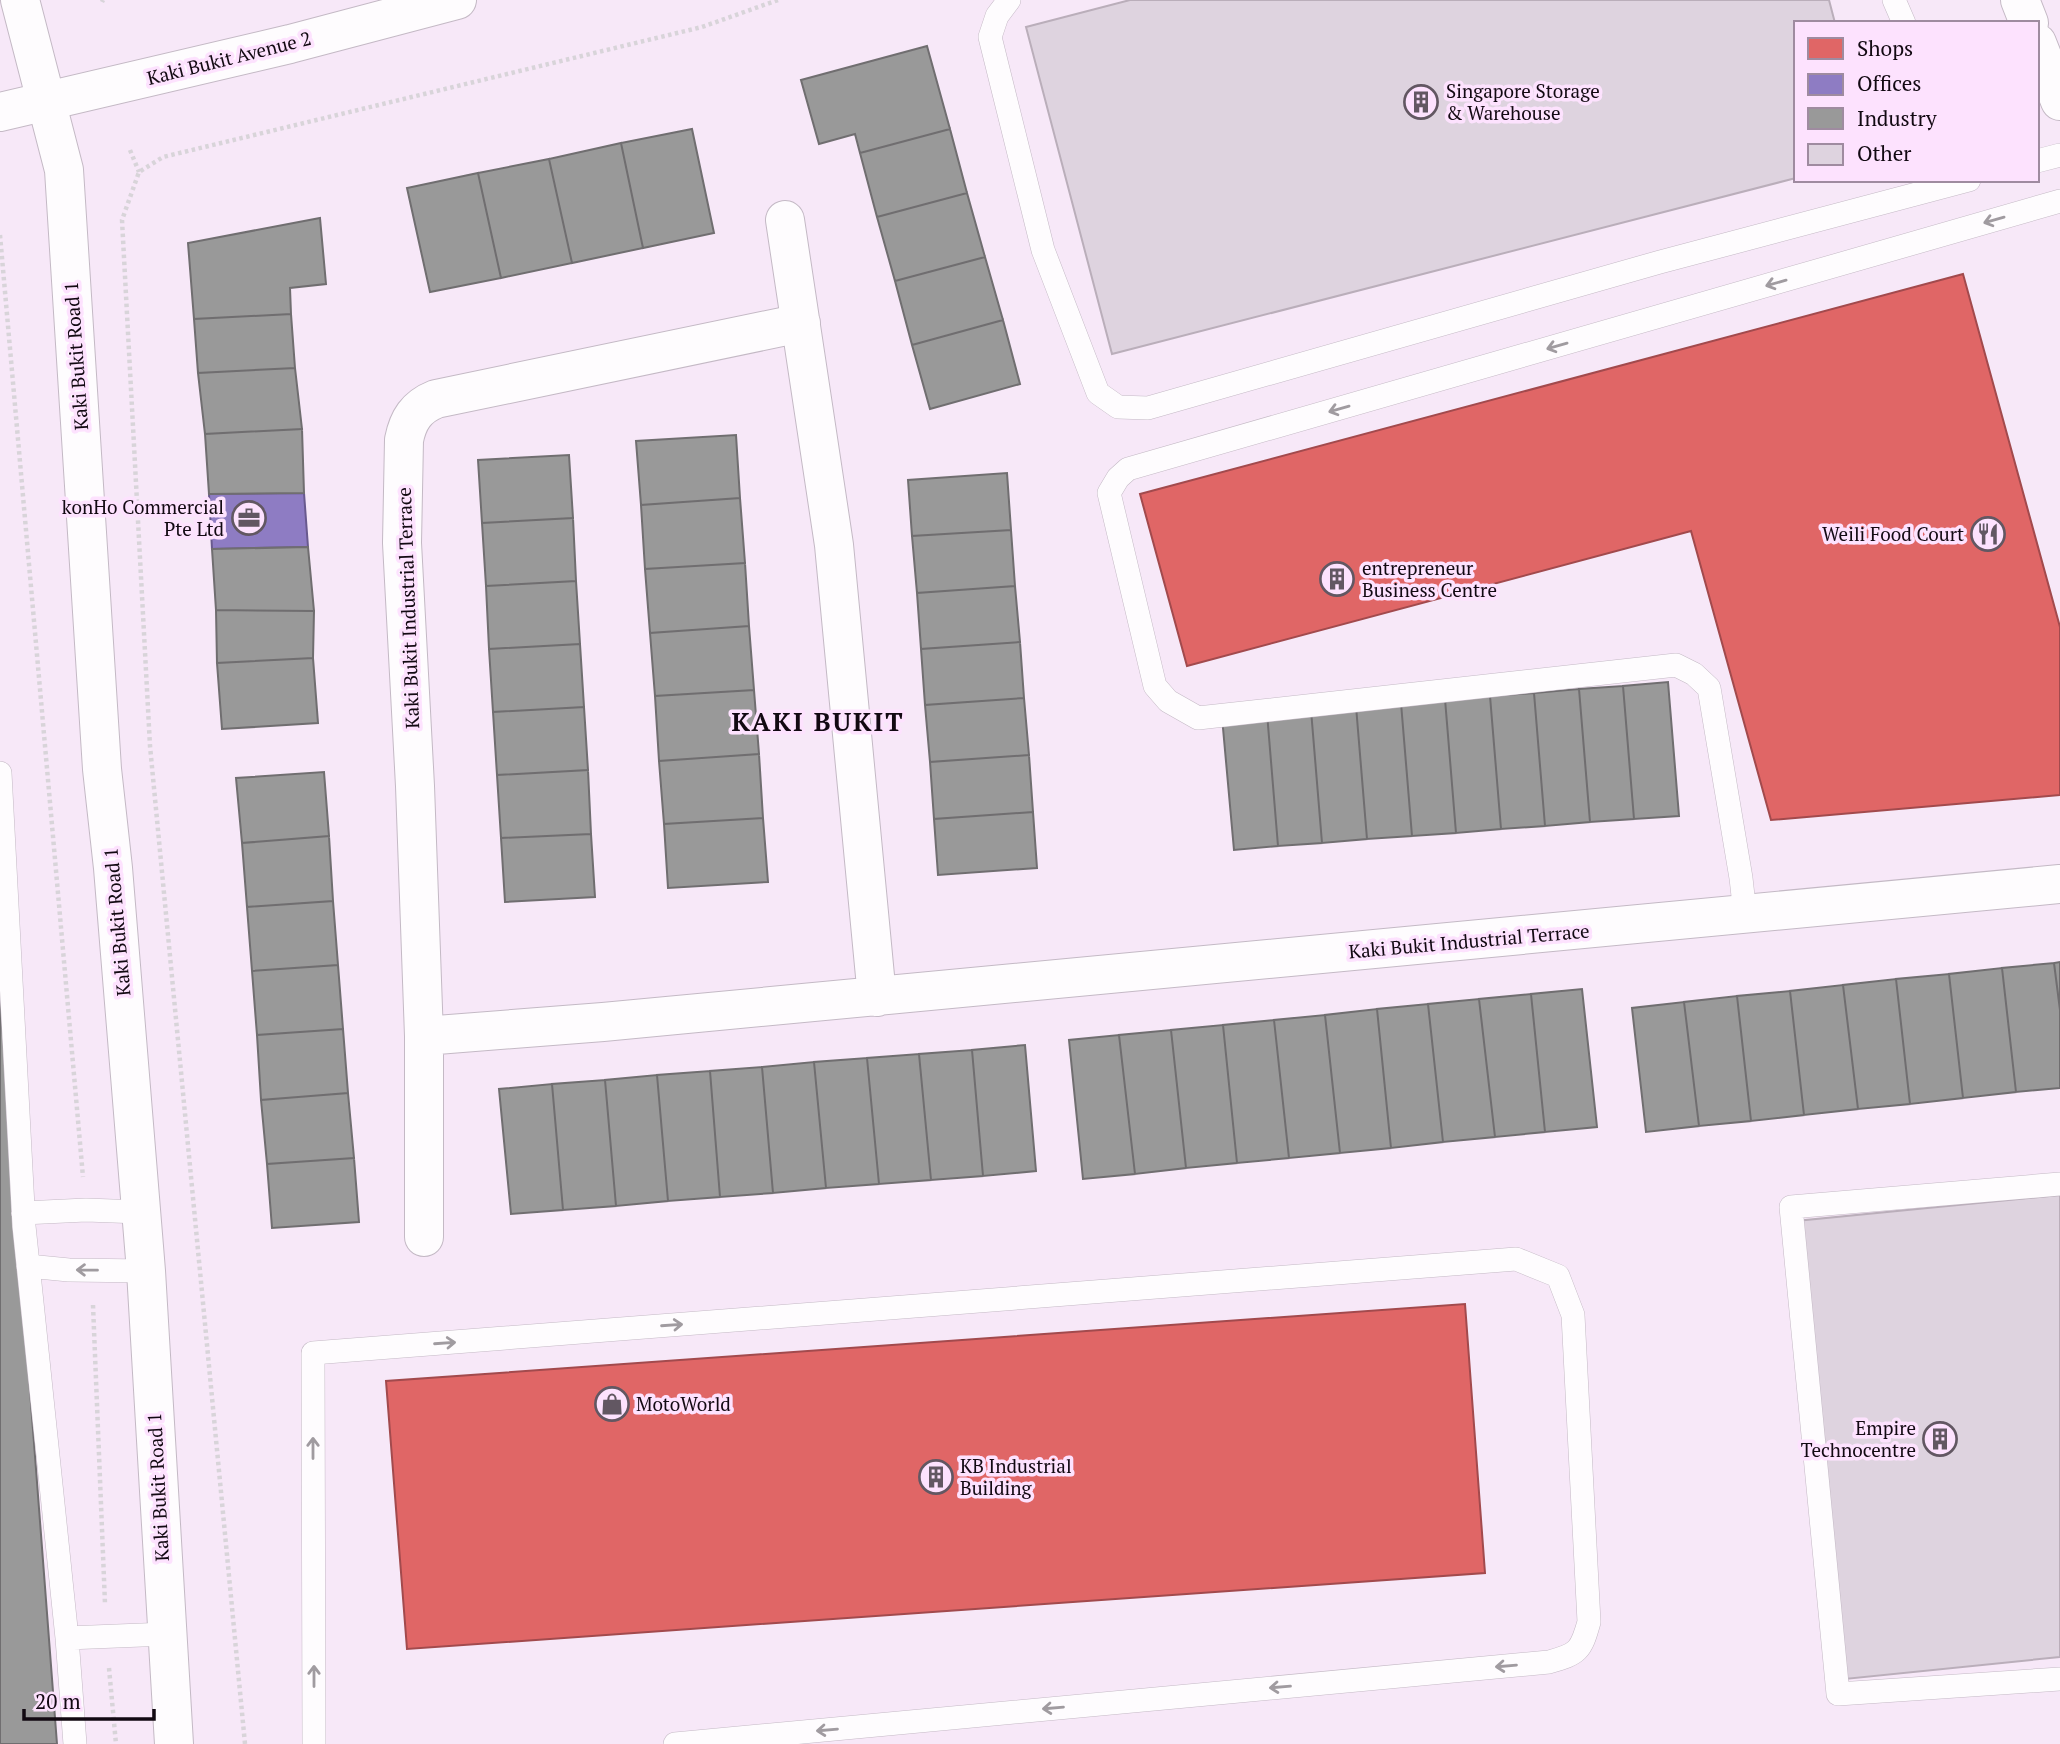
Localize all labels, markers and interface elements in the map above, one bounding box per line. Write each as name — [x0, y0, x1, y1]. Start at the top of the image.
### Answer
legend — [1794, 21, 2039, 182]
street label: Kaki Bukit Avenue 2 — [144, 25, 314, 90]
text: Shops — [1857, 34, 1913, 62]
text: Offices — [1857, 69, 1921, 97]
place label: Singapore Storage & Warehouse — [1446, 78, 1600, 125]
building icon: Singapore Storage & Warehouse — [1402, 83, 1440, 121]
text: Industry — [1857, 104, 1937, 132]
text: Other — [1857, 139, 1911, 167]
one-way arrow — [1984, 214, 2006, 227]
one-way arrow — [1765, 277, 1787, 290]
street label: Kaki Bukit Road 1 — [58, 281, 93, 431]
one-way arrow — [1546, 340, 1568, 353]
one-way arrow — [1328, 403, 1350, 416]
street label: Kaki Bukit Industrial Terrace — [391, 487, 424, 729]
place label: konHo Commercial Pte Ltd — [62, 494, 224, 541]
office icon: konHo Commercial Pte Ltd — [230, 499, 268, 537]
restaurant icon: Weili Food Court — [1969, 515, 2007, 553]
place label: Weili Food Court — [1822, 521, 1964, 546]
place label: entrepreneur Business Centre — [1362, 555, 1497, 602]
building icon: entrepreneur Business Centre — [1318, 560, 1356, 598]
district label: KAKI BUKIT — [731, 704, 905, 738]
street label: Kaki Bukit Road 1 — [98, 847, 135, 997]
street label: Kaki Bukit Industrial Terrace — [1347, 918, 1590, 963]
one-way arrow — [75, 1264, 98, 1277]
one-way arrow — [660, 1318, 683, 1331]
one-way arrow — [433, 1336, 456, 1349]
shop icon: MotoWorld — [593, 1385, 631, 1423]
place label: MotoWorld — [636, 1391, 731, 1416]
street label: Kaki Bukit Road 1 — [141, 1412, 174, 1562]
place label: Empire Technocentre — [1801, 1415, 1916, 1462]
building icon: Empire Technocentre — [1921, 1420, 1959, 1458]
one-way arrow — [306, 1437, 320, 1460]
place label: KB Industrial Building — [960, 1453, 1072, 1500]
building icon: KB Industrial Building — [917, 1458, 955, 1496]
one-way arrow — [1496, 1660, 1518, 1673]
one-way arrow — [307, 1665, 321, 1688]
scale bar — [24, 1678, 154, 1722]
one-way arrow — [1269, 1681, 1292, 1694]
text: 20 m — [35, 1687, 81, 1715]
one-way arrow — [1043, 1702, 1065, 1715]
one-way arrow — [816, 1724, 839, 1737]

